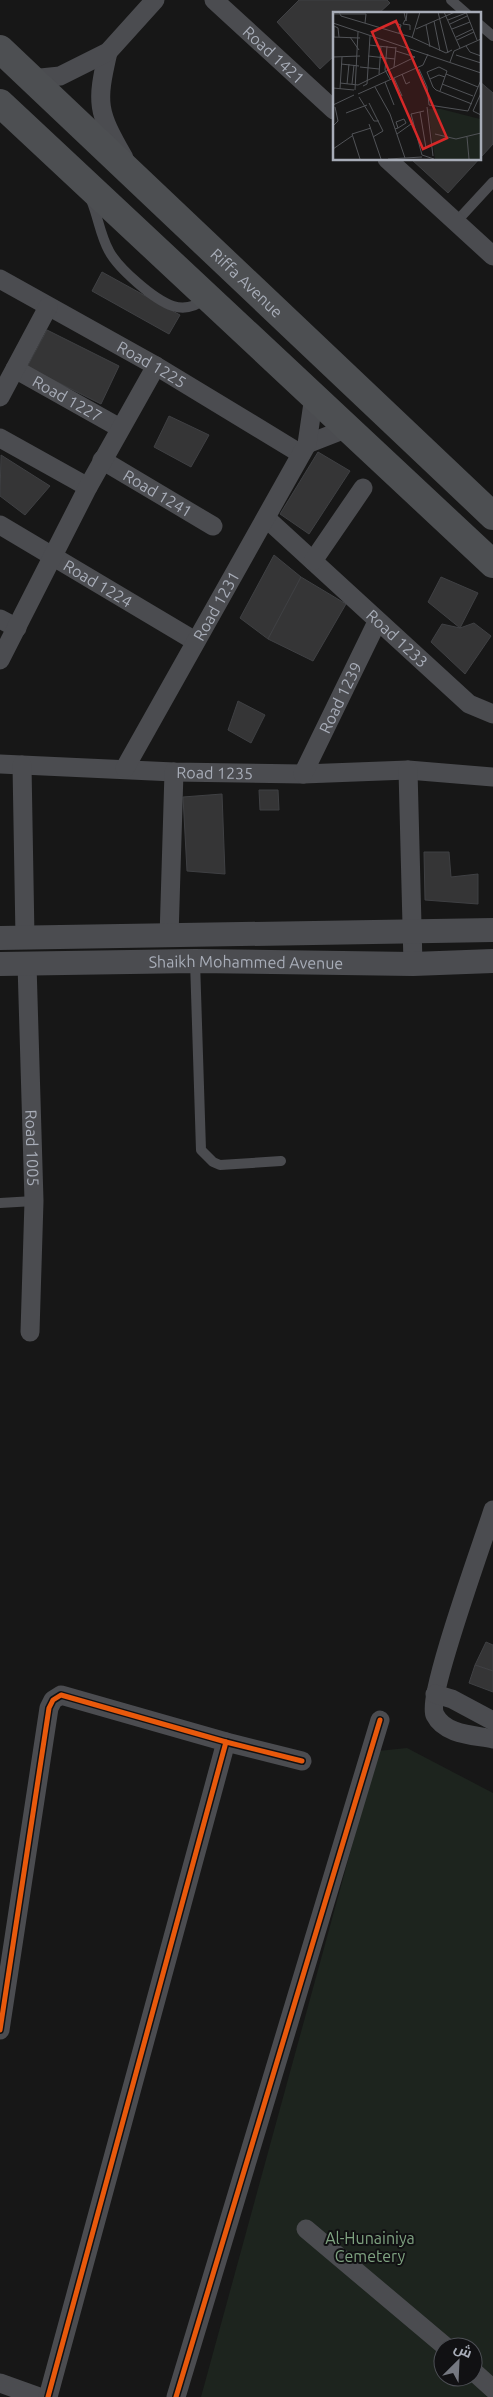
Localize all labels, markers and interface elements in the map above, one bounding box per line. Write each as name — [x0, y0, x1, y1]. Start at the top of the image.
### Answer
inset map — [333, 12, 480, 160]
street label: Road 1421 — [239, 22, 308, 87]
street label: Riffa Avenue — [207, 245, 286, 321]
street label: Road 1225 — [114, 337, 190, 391]
street label: Road 1227 — [29, 372, 105, 425]
street label: Road 1241 — [120, 466, 195, 521]
street label: Road 1224 — [60, 556, 136, 611]
street label: Road 1231 — [189, 568, 243, 644]
street label: Road 1233 — [363, 606, 432, 671]
street label: Road 1239 — [315, 659, 365, 736]
street label: Road 1235 — [176, 763, 253, 782]
street label: Shaikh Mohammed Avenue — [149, 952, 343, 972]
street label: Road 1005 — [22, 1109, 43, 1187]
park label: Al-Hunainiya Cemetery — [325, 2229, 415, 2265]
north arrow — [433, 2337, 483, 2387]
text: ش — [451, 2339, 475, 2362]

